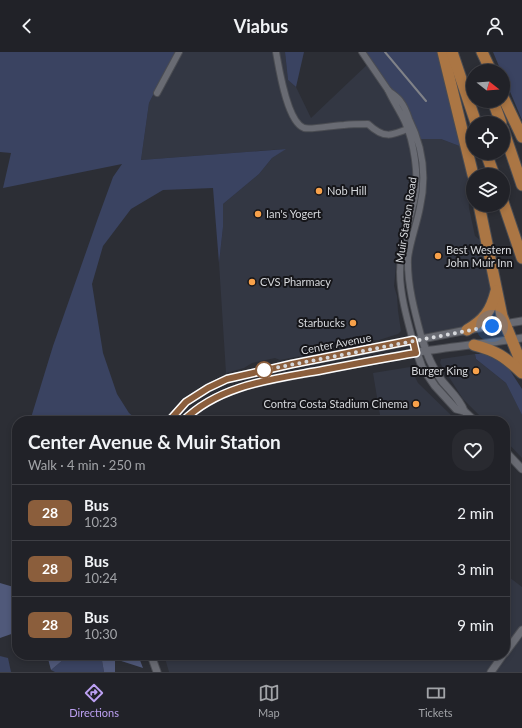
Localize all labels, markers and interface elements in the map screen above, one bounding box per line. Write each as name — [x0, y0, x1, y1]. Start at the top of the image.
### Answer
icon: back — [16, 15, 38, 37]
text: Viabus — [234, 15, 288, 37]
icon: person — [484, 15, 506, 37]
north arrow — [466, 64, 510, 108]
map controls — [466, 64, 510, 212]
button: locate — [466, 116, 510, 160]
button: layers — [466, 168, 510, 212]
street label: Muir Station Road — [392, 176, 419, 264]
place label: Nob Hill — [327, 184, 367, 197]
marker: Nob Hill — [314, 186, 324, 196]
place label: Ian's Yogert — [266, 207, 321, 220]
marker: Ian's Yogert — [253, 209, 263, 219]
place label: Best Western John Muir Inn — [446, 243, 513, 269]
marker: Best Western John Muir Inn — [433, 251, 443, 261]
place label: CVS Pharmacy — [260, 275, 331, 288]
marker: CVS Pharmacy — [247, 277, 257, 287]
place label: Starbucks — [298, 316, 345, 329]
your location — [482, 316, 502, 336]
marker: Starbucks — [348, 318, 358, 328]
street label: Center Avenue — [300, 330, 372, 357]
unlabelled marker — [255, 361, 273, 379]
place label: Burger King — [411, 364, 468, 377]
marker: Burger King — [471, 366, 481, 376]
place label: Contra Costa Stadium Cinema — [263, 397, 408, 410]
marker: Contra Costa Stadium Cinema — [411, 399, 421, 409]
button: heart — [452, 429, 494, 471]
text: Center Avenue & Muir Station — [28, 430, 281, 453]
text: Walk · 4 min · 250 m — [28, 457, 146, 473]
text: Bus — [84, 496, 109, 514]
text: 28 — [42, 504, 58, 521]
text: 2 min — [457, 504, 494, 522]
text: 10:23 — [84, 514, 117, 530]
text: Bus — [84, 552, 109, 570]
text: 28 — [42, 560, 58, 577]
text: 3 min — [457, 560, 494, 578]
text: 10:24 — [84, 570, 117, 586]
text: Bus — [84, 608, 109, 626]
text: 28 — [42, 616, 58, 633]
text: 9 min — [457, 616, 494, 634]
text: 10:30 — [84, 626, 117, 642]
tab: Directions — [69, 682, 119, 719]
tab: Map — [258, 682, 280, 719]
tab: Tickets — [418, 682, 453, 719]

